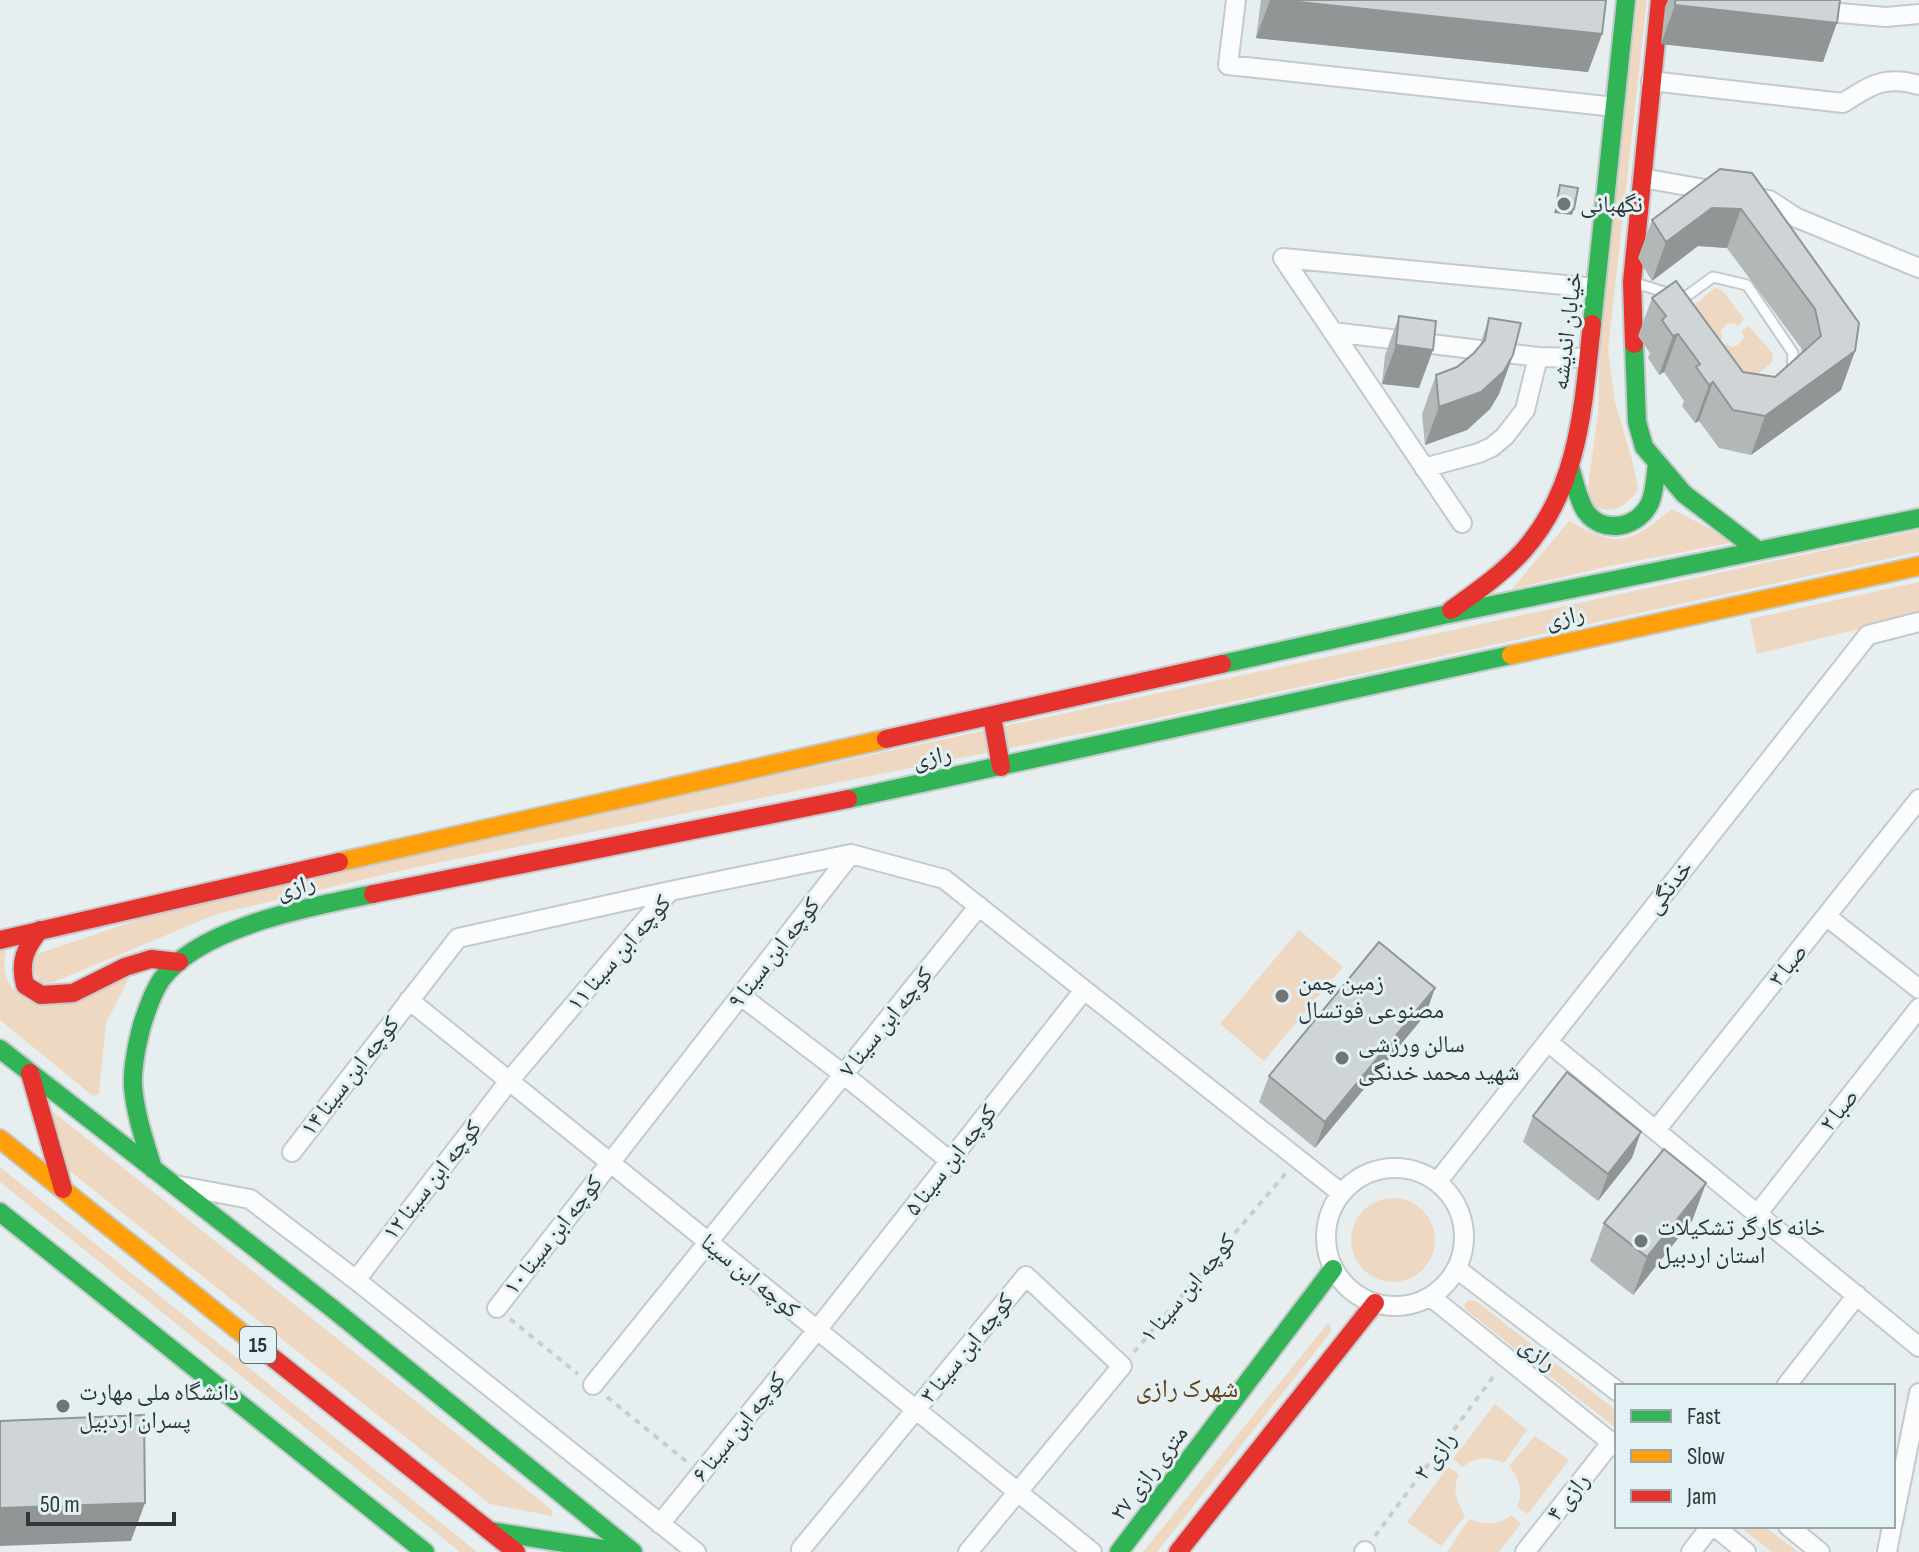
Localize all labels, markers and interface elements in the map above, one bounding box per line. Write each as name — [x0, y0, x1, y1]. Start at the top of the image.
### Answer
place label: نگهبانی — [1580, 190, 1643, 219]
marker: نگهبانی — [1555, 195, 1573, 213]
street label: خیابان اندیشه — [1545, 270, 1589, 392]
street label: رازی — [1543, 599, 1587, 635]
street label: رازی — [910, 739, 954, 775]
street label: خدنگی — [1639, 854, 1699, 920]
street label: رازی — [273, 868, 319, 906]
street label: کوچه ابن سینا ۱۱ — [561, 889, 677, 1017]
street label: کوچه ابن سینا ۹ — [722, 891, 827, 1014]
street label: صبا ۳ — [1762, 938, 1814, 992]
street label: کوچه ابن سینا ۷ — [833, 961, 939, 1083]
place label: زمین چمن مصنوعی فوتسال — [1298, 968, 1444, 1025]
marker: زمین چمن مصنوعی فوتسال — [1273, 987, 1291, 1005]
street label: کوچه ابن سینا ۱۴ — [294, 1010, 406, 1142]
place label: سالن ورزشی شهید محمد خدنگی — [1358, 1030, 1520, 1087]
marker: سالن ورزشی شهید محمد خدنگی — [1333, 1049, 1351, 1067]
street label: صبا ۲ — [1813, 1083, 1865, 1137]
street label: کوچه ابن سینا ۵ — [899, 1098, 1004, 1221]
street label: کوچه ابن سینا ۱۲ — [376, 1114, 488, 1246]
street label: کوچه ابن سینا ۱۰ — [497, 1169, 609, 1301]
place label: خانه کارگر تشکیلات استان اردبیل — [1657, 1213, 1825, 1270]
street label: کوچه ابن سینا — [695, 1227, 805, 1325]
street label: کوچه ابن سینا ۱ — [1134, 1228, 1242, 1348]
marker: خانه کارگر تشکیلات استان اردبیل — [1632, 1232, 1650, 1250]
street label: کوچه ابن سینا ۳ — [914, 1287, 1020, 1409]
road number: 15 — [240, 1327, 276, 1363]
street label: رازی — [1514, 1330, 1562, 1378]
street label: کوچه ابن سینا ۶ — [686, 1366, 792, 1488]
district label: شهرک رازی — [1136, 1374, 1238, 1405]
place label: دانشگاه ملی مهارت پسران اردبیل — [79, 1378, 239, 1435]
legend — [1615, 1384, 1895, 1528]
marker: دانشگاه ملی مهارت پسران اردبیل — [54, 1397, 72, 1415]
text: Fast — [1687, 1402, 1721, 1431]
street label: ۲۷ متری رازی — [1104, 1419, 1194, 1527]
street label: رازی ۲ — [1407, 1426, 1463, 1486]
text: Slow — [1687, 1442, 1725, 1471]
street label: رازی ۴ — [1540, 1467, 1596, 1527]
scale bar — [28, 1476, 174, 1526]
text: Jam — [1686, 1482, 1717, 1511]
text: 50 m — [40, 1490, 80, 1519]

